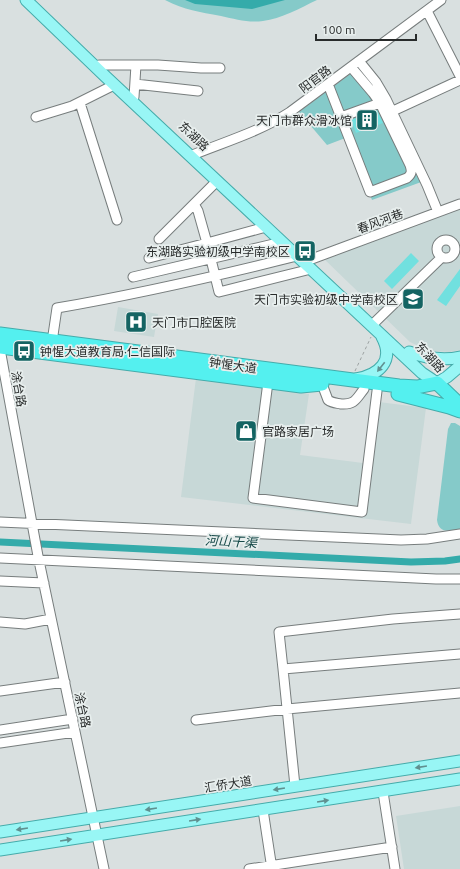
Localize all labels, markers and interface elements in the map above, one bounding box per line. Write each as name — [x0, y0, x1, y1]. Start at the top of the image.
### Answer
scale bar — [316, 16, 416, 42]
text: 100 m — [322, 23, 355, 36]
street label: 阳官路 — [297, 63, 333, 95]
building icon: 天门市群众滑冰馆 — [354, 107, 380, 133]
place label: 天门市群众滑冰馆 — [256, 114, 352, 127]
street label: 东湖路 — [176, 119, 212, 153]
street label: 春风河巷 — [355, 207, 405, 235]
bus stop icon: 东湖路实验初级中学南校区 — [292, 238, 318, 264]
place label: 东湖路实验初级中学南校区 — [146, 245, 290, 258]
school or university icon: 天门市实验初级中学南校区 — [400, 286, 426, 312]
place label: 天门市实验初级中学南校区 — [254, 293, 398, 306]
hospital icon: 天门市口腔医院 — [123, 309, 149, 335]
place label: 天门市口腔医院 — [152, 316, 236, 329]
bus stop icon: 钟惺大道教育局·仁信国际 — [11, 338, 37, 364]
street label: 东湖路 — [413, 339, 447, 375]
place label: 钟惺大道教育局·仁信国际 — [40, 345, 175, 358]
street label: 钟惺大道 — [208, 355, 258, 375]
one-way arrow — [376, 361, 385, 372]
street label: 涂台路 — [9, 370, 29, 408]
shop icon: 官路家居广场 — [233, 418, 259, 444]
place label: 官路家居广场 — [262, 425, 334, 438]
water label: 河山干渠 — [205, 533, 259, 549]
street label: 涂台路 — [73, 691, 93, 729]
one-way arrow — [415, 764, 428, 770]
street label: 汇侨大道 — [203, 774, 253, 794]
one-way arrow — [273, 786, 285, 792]
one-way arrow — [317, 798, 329, 804]
one-way arrow — [145, 806, 157, 812]
one-way arrow — [189, 817, 201, 823]
one-way arrow — [16, 826, 28, 832]
one-way arrow — [60, 837, 72, 843]

